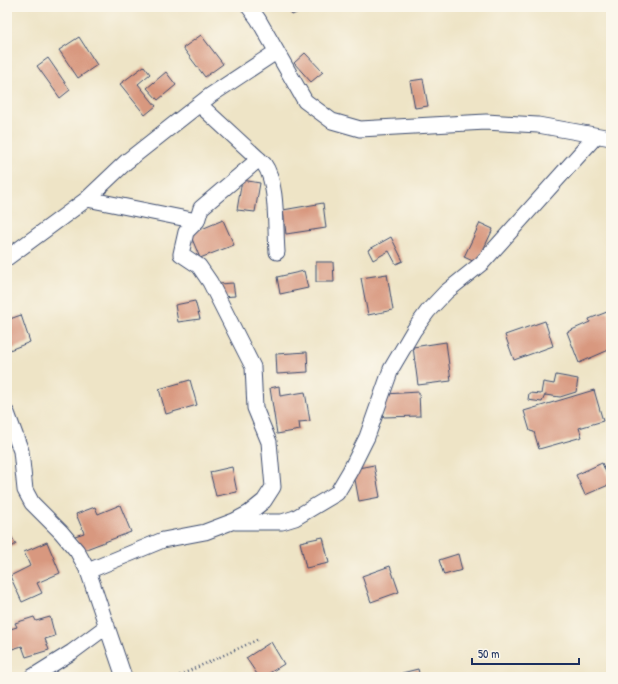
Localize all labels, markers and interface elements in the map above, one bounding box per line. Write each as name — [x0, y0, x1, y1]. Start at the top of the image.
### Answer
scale bar — [472, 640, 579, 666]
text: 50 m — [478, 645, 499, 662]

